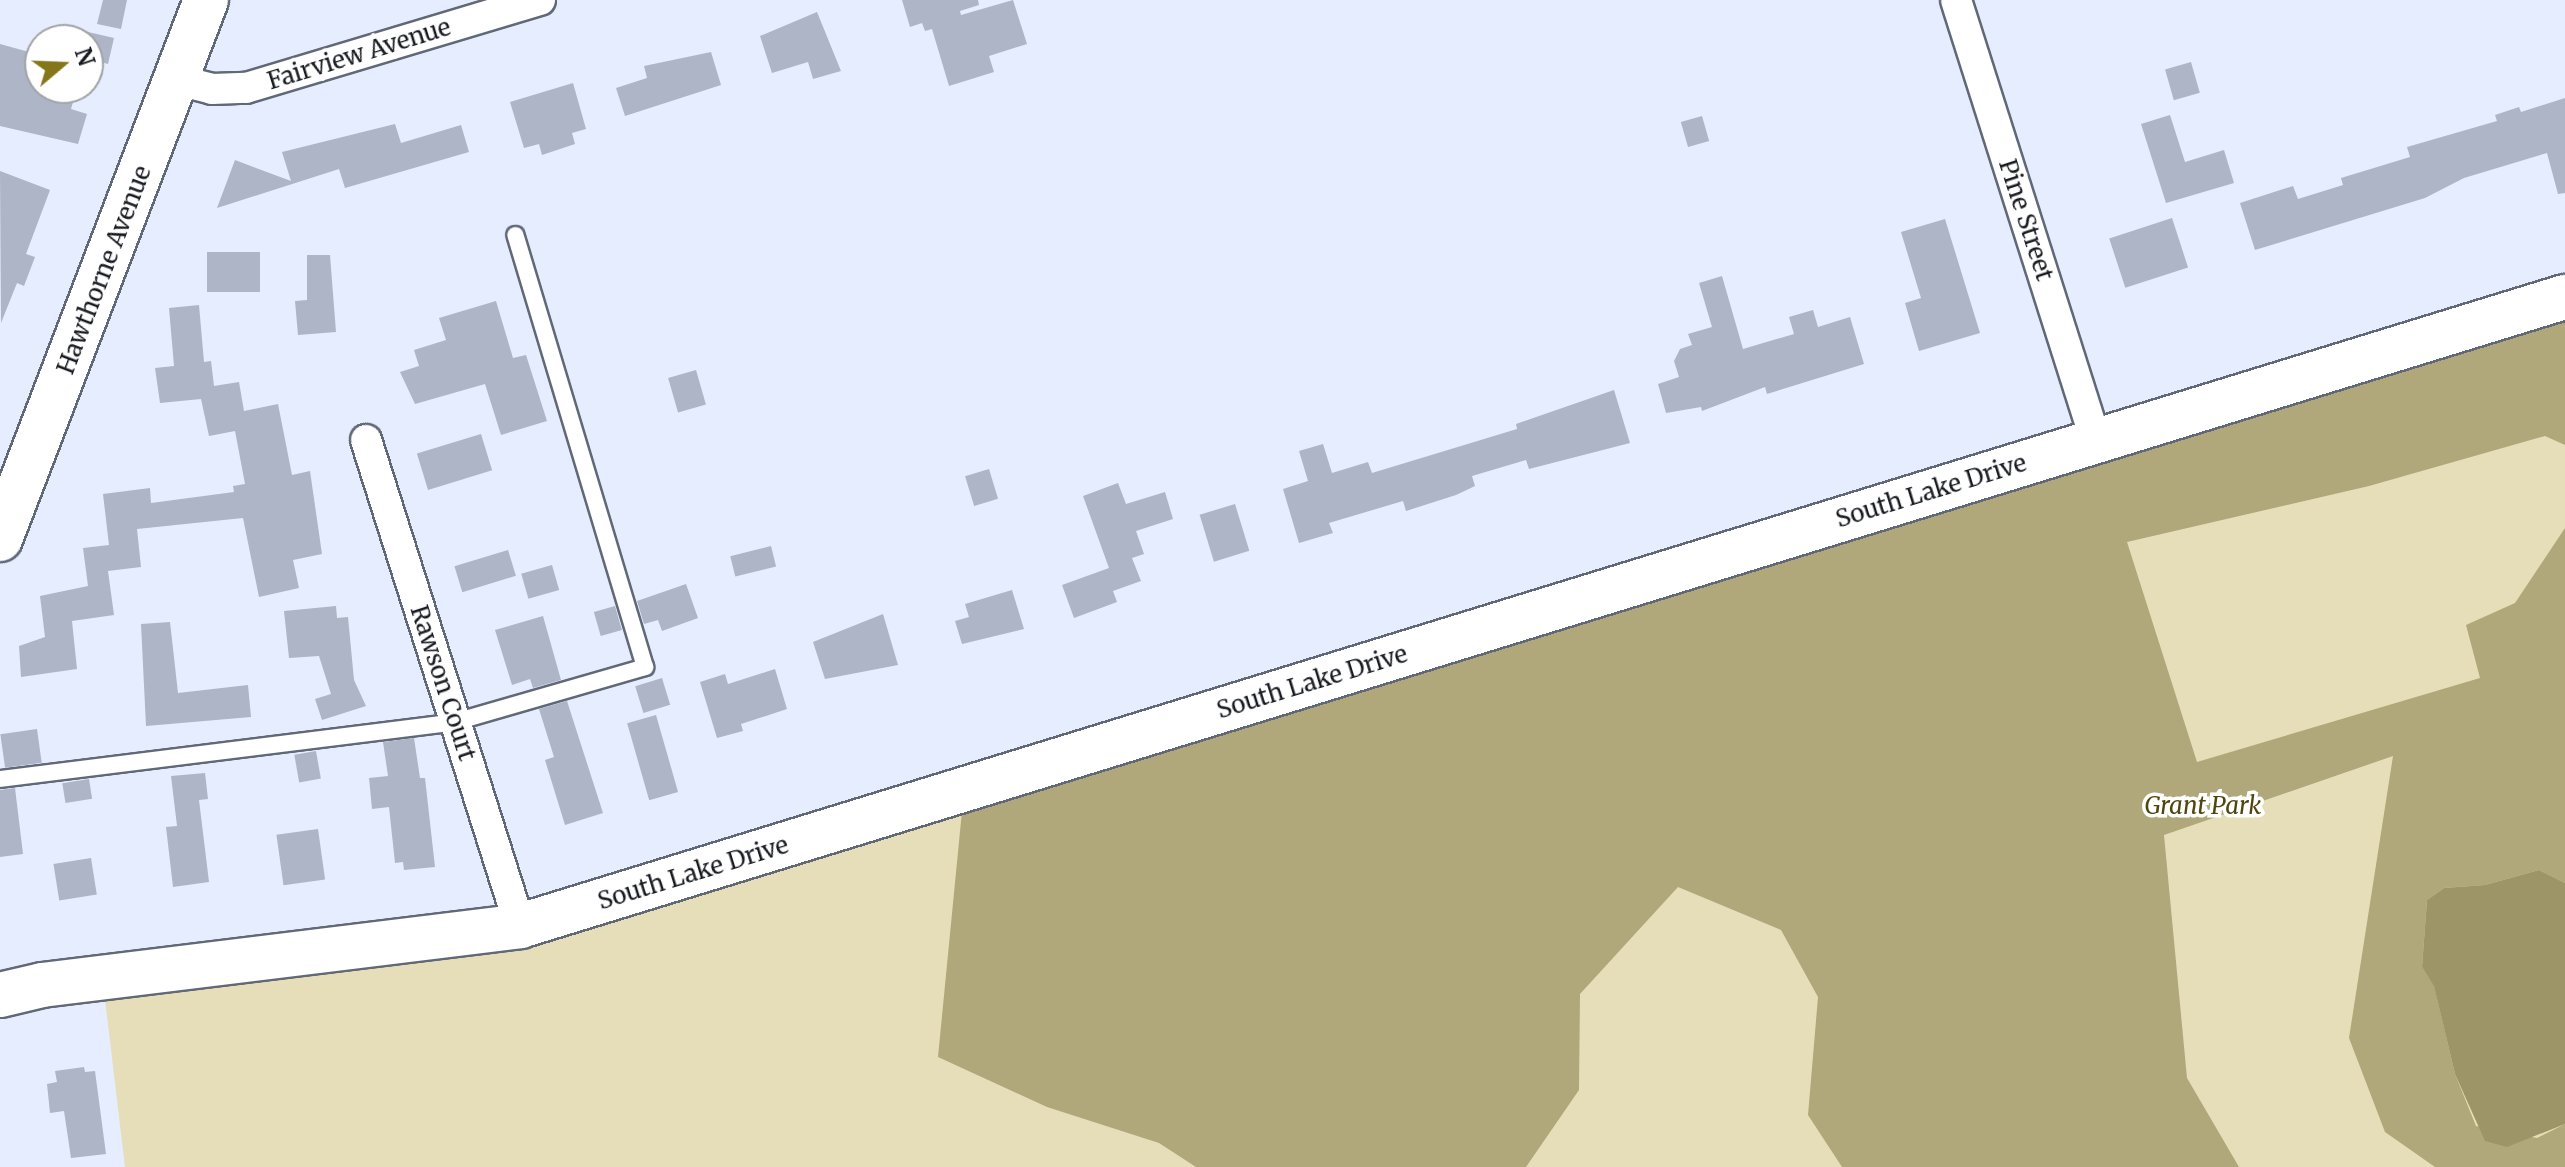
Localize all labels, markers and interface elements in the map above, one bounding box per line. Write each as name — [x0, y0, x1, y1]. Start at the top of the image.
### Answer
street label: Fairview Avenue — [264, 12, 454, 96]
north arrow — [24, 24, 104, 104]
text: N — [69, 44, 101, 70]
street label: Pine Street — [1993, 156, 2059, 284]
street label: Hawthorne Avenue — [51, 162, 157, 378]
street label: South Lake Drive — [1832, 448, 2030, 534]
street label: Rawson Court — [404, 602, 482, 764]
street label: South Lake Drive — [1213, 639, 1411, 725]
park label: Grant Park — [2145, 792, 2261, 820]
street label: South Lake Drive — [594, 830, 792, 916]

